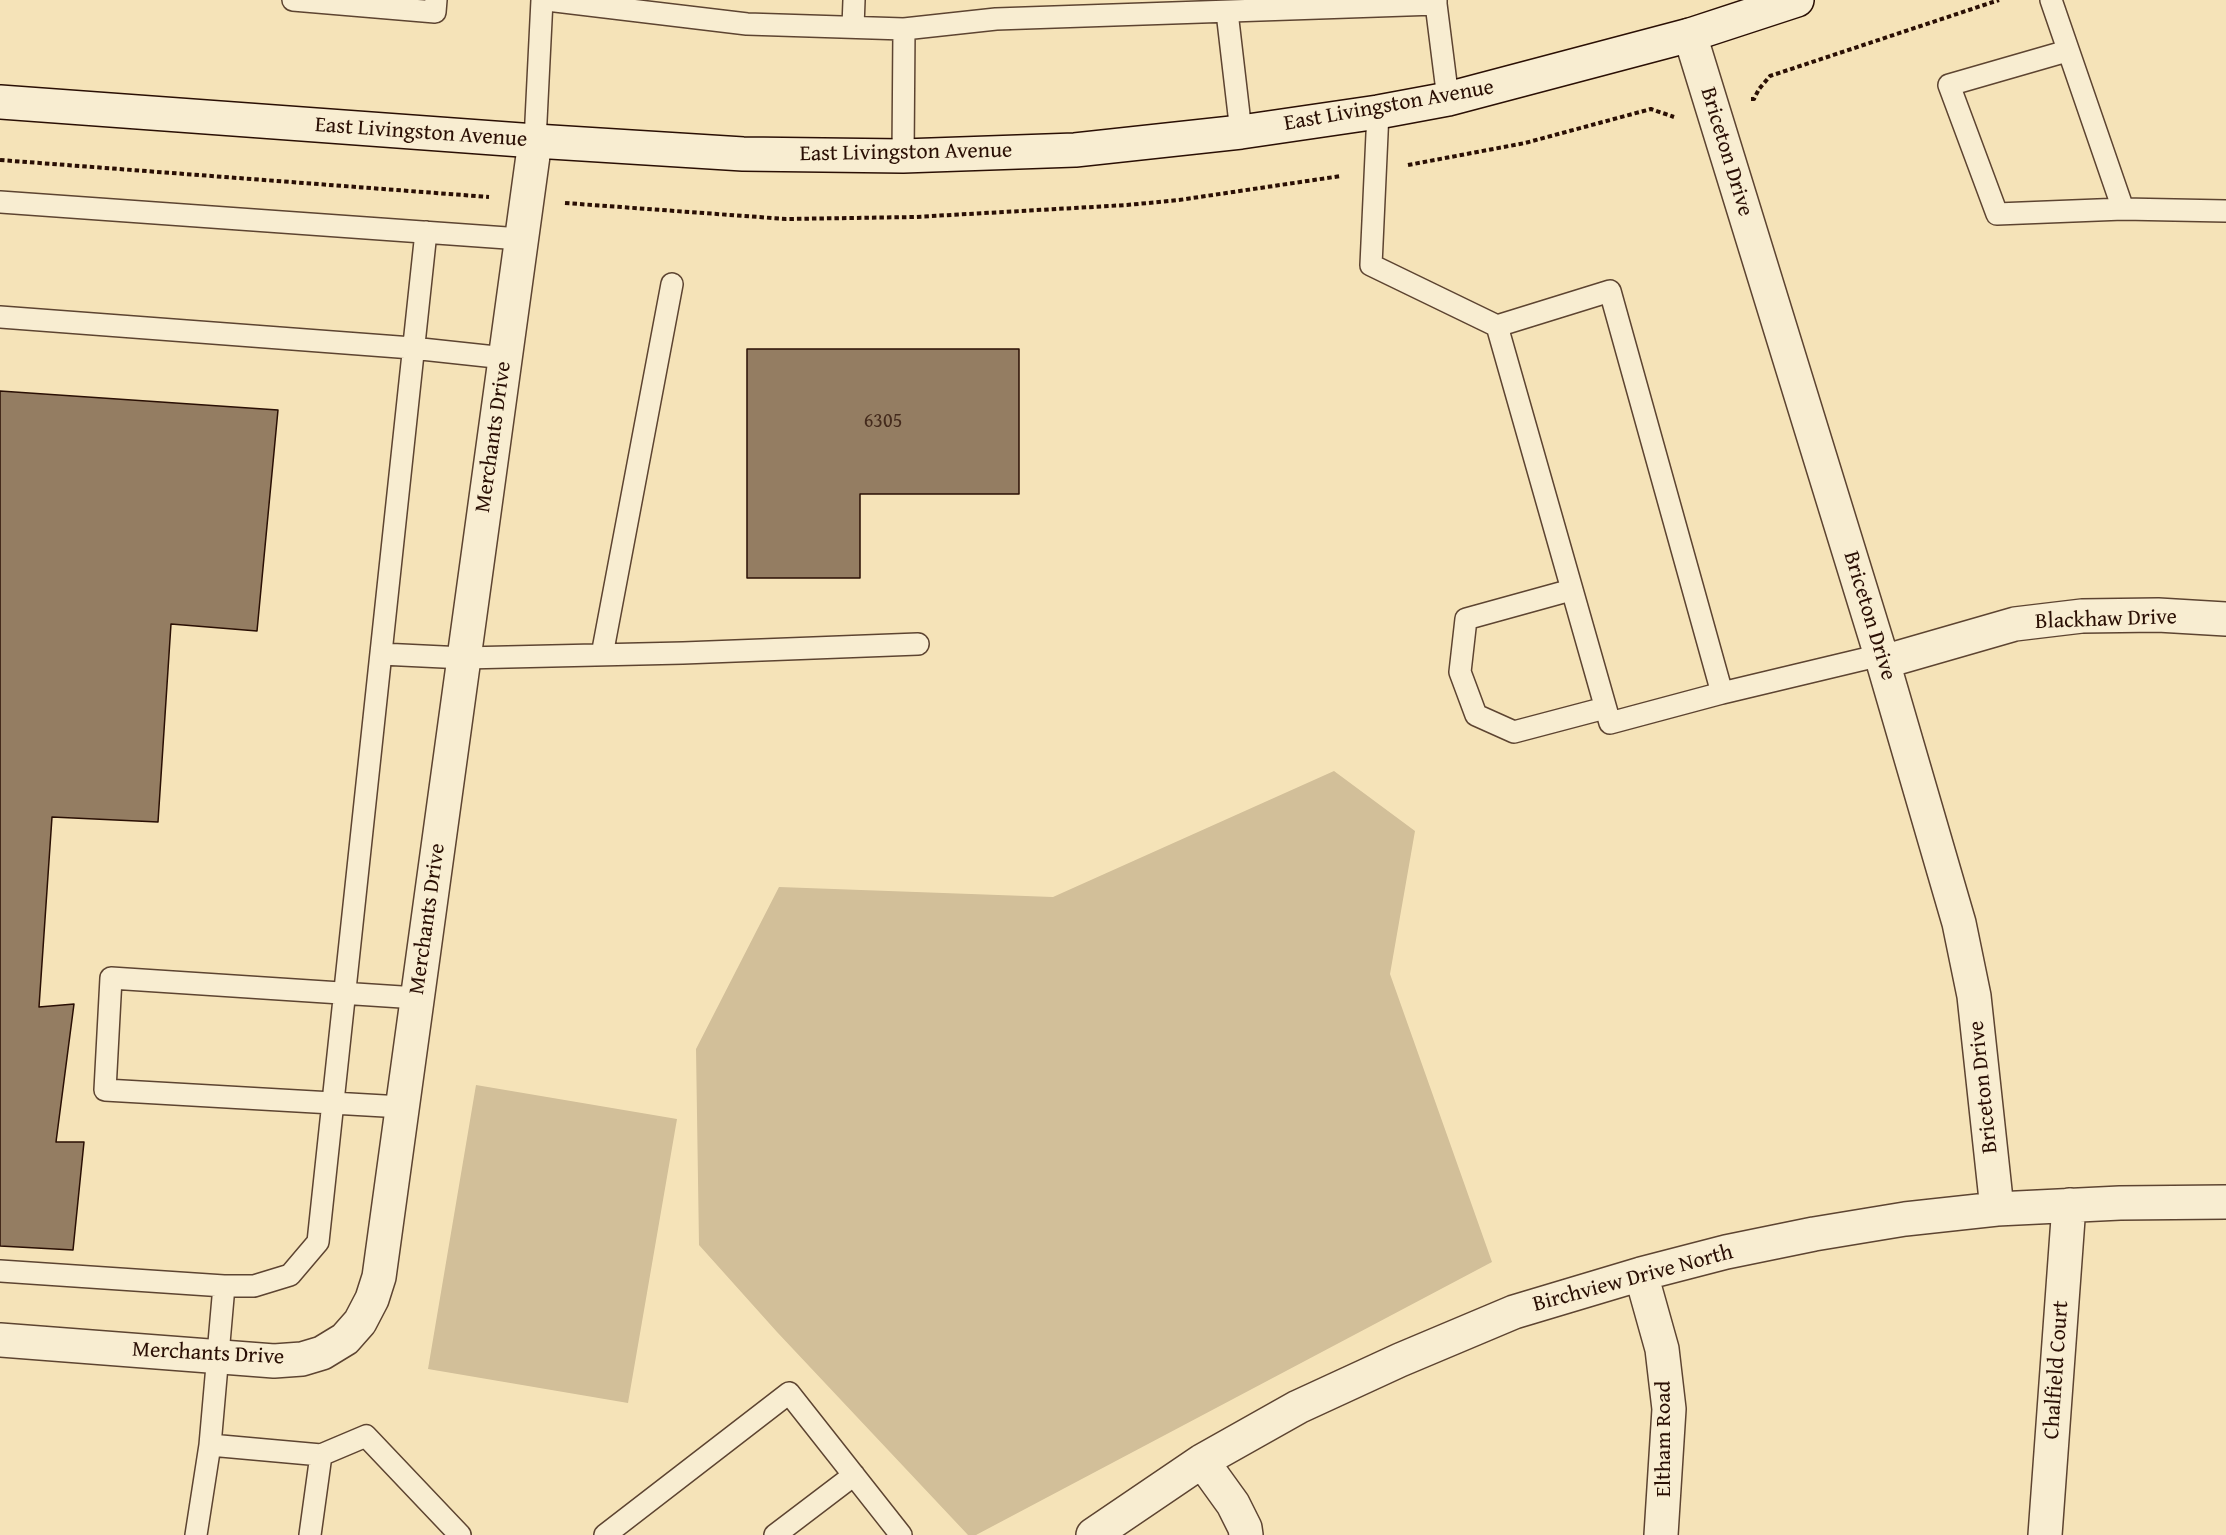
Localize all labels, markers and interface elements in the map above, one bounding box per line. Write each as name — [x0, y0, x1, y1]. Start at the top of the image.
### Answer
street label: East Livingston Avenue — [1282, 75, 1496, 137]
street label: Briceton Drive — [1694, 84, 1758, 220]
street label: East Livingston Avenue — [314, 112, 528, 154]
street label: East Livingston Avenue — [799, 138, 1013, 168]
street label: Merchants Drive — [470, 360, 518, 514]
house number: 6305 — [864, 410, 902, 434]
street label: Briceton Drive — [1837, 548, 1901, 684]
street label: Blackhaw Drive — [2035, 604, 2177, 636]
street label: Merchants Drive — [404, 842, 452, 996]
street label: Briceton Drive — [1964, 1019, 2004, 1155]
street label: Birchview Drive North — [1530, 1240, 1736, 1318]
street label: Chalfield Court — [2039, 1300, 2075, 1440]
street label: Merchants Drive — [131, 1337, 285, 1371]
street label: Eltham Road — [1651, 1381, 1677, 1497]

